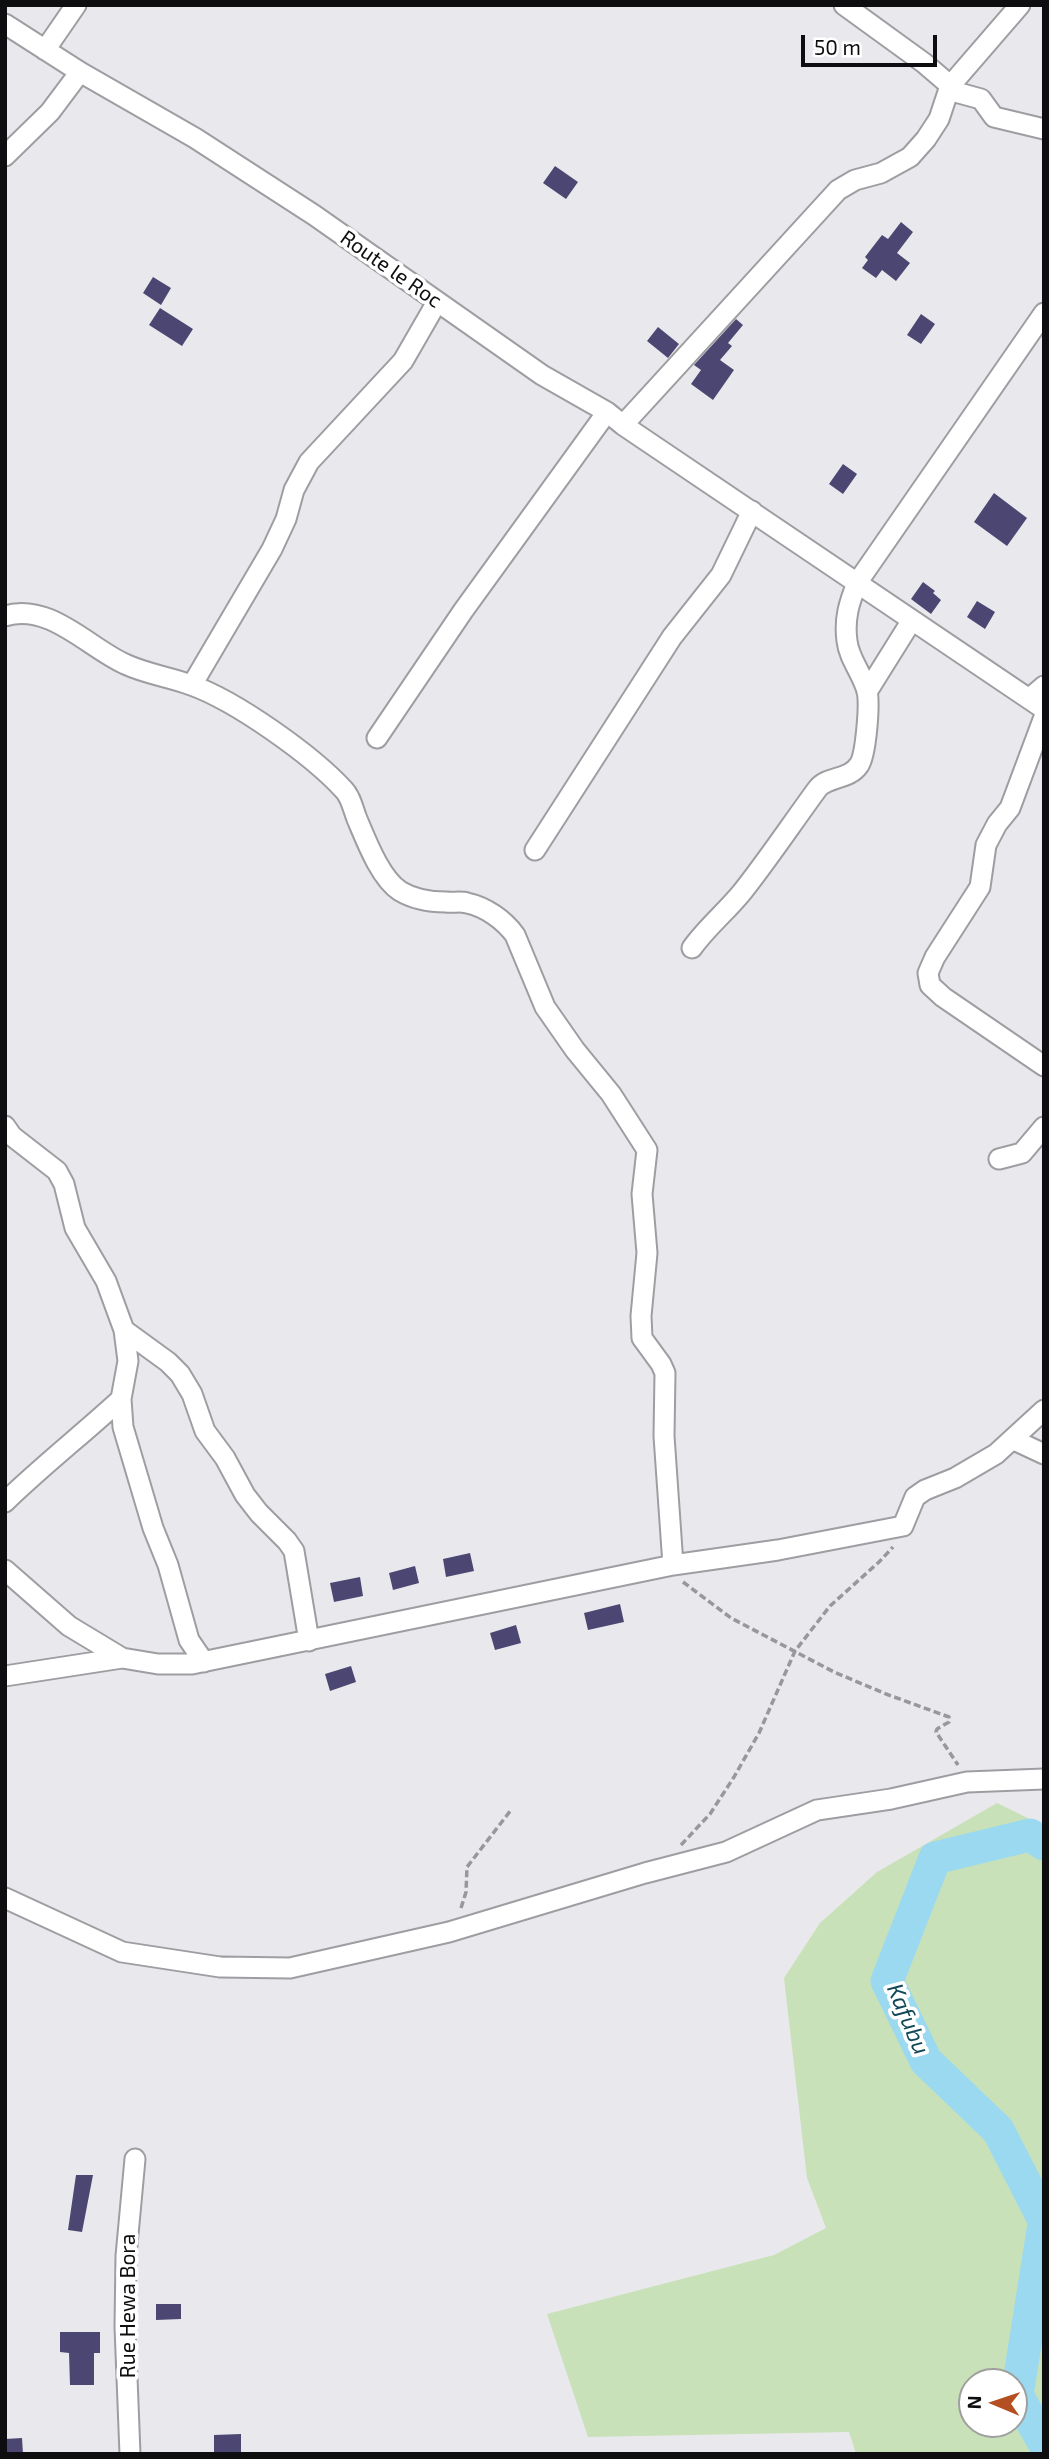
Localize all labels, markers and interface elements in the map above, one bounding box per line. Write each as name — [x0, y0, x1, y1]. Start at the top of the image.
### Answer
scale bar — [804, 21, 940, 65]
text: 50 m — [814, 34, 861, 59]
street label: Route le Roc — [335, 225, 447, 313]
water label: Kafubu — [881, 1979, 935, 2059]
street label: Rue Hewa Bora — [115, 2234, 141, 2378]
north arrow — [958, 2368, 1028, 2438]
text: N — [962, 2395, 985, 2410]

